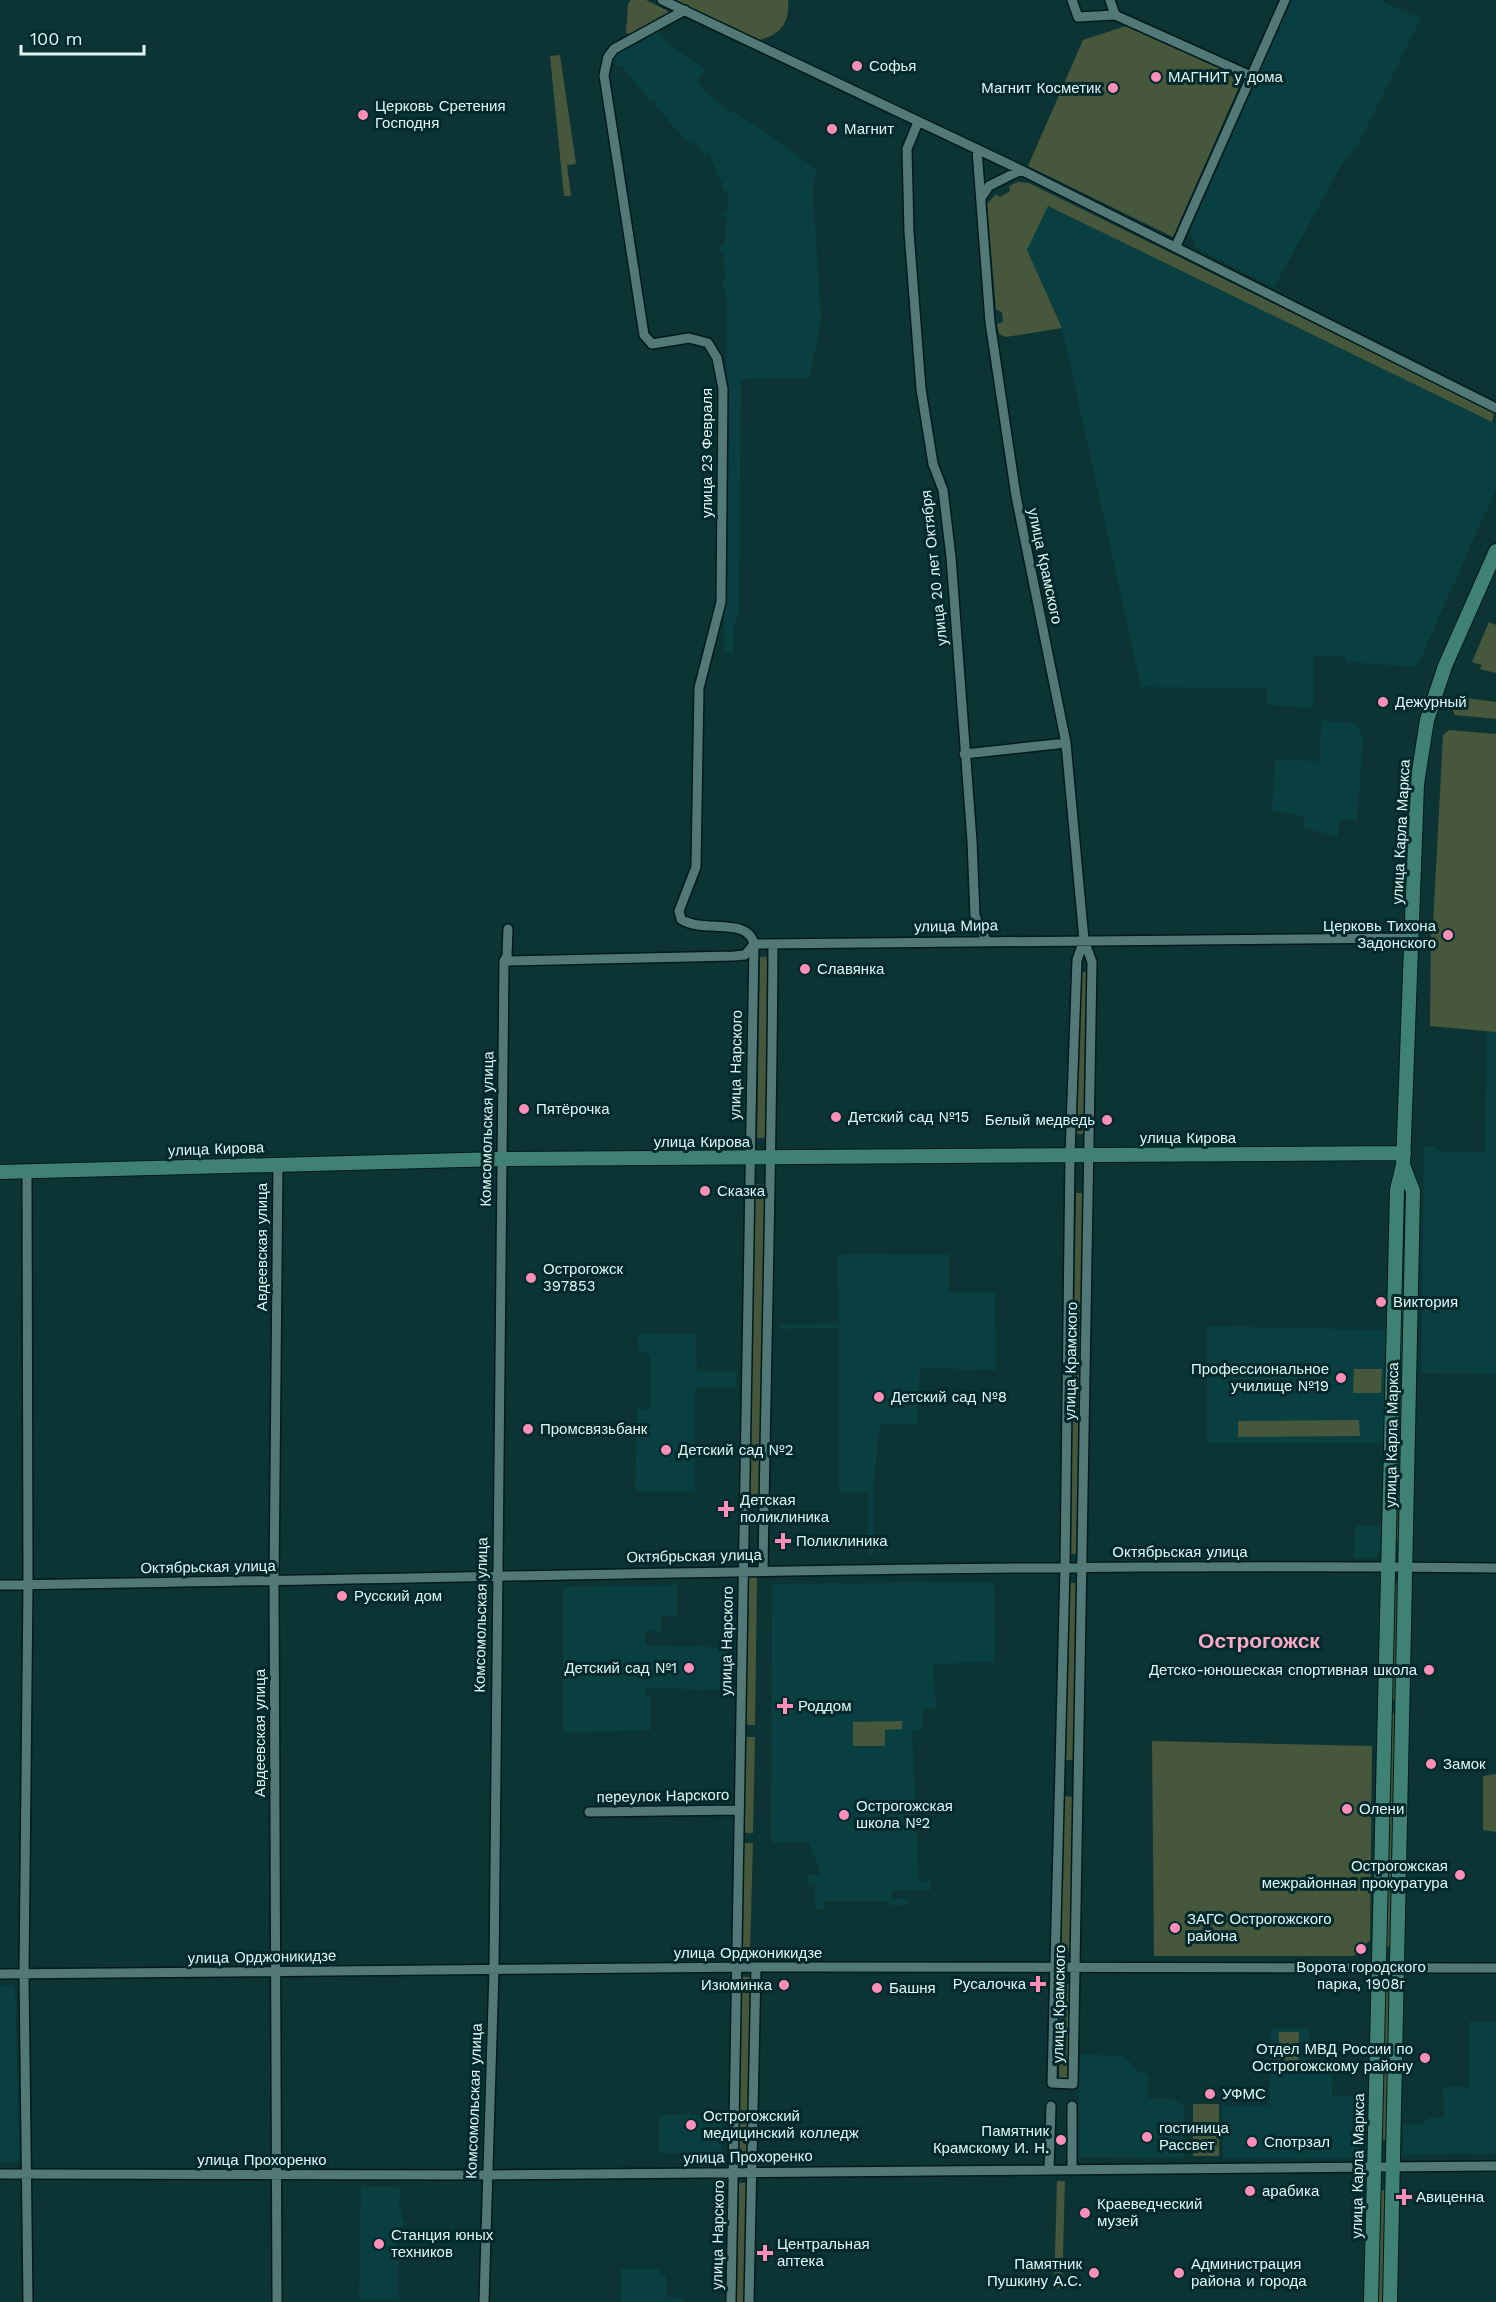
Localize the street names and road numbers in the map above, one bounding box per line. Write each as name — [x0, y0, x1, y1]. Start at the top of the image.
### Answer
street label: улица 23 Февраля — [698, 388, 716, 518]
street label: улица 20 лет Октября — [917, 489, 951, 647]
street label: улица Крамского — [1024, 506, 1066, 626]
street label: улица Карла Маркса — [1388, 758, 1414, 905]
street label: улица Мира — [914, 916, 999, 936]
street label: улица Нарского — [726, 1010, 746, 1120]
street label: Комсомольская улица — [477, 1050, 497, 1207]
street label: улица Кирова — [1140, 1129, 1237, 1147]
street label: улица Кирова — [654, 1133, 751, 1151]
street label: улица Кирова — [168, 1138, 265, 1160]
street label: Авдеевская улица — [253, 1182, 271, 1311]
street label: улица Крамского — [1061, 1302, 1081, 1420]
street label: улица Карла Маркса — [1382, 1362, 1402, 1508]
street label: Комсомольская улица — [471, 1536, 491, 1693]
street label: Октябрьская улица — [1112, 1543, 1248, 1561]
street label: Октябрьская улица — [626, 1546, 762, 1566]
street label: Октябрьская улица — [140, 1557, 276, 1577]
street label: улица Нарского — [717, 1586, 737, 1696]
street label: Авдеевская улица — [251, 1668, 269, 1797]
street label: переулок Нарского — [597, 1786, 729, 1806]
street label: улица Орджоникидзе — [674, 1944, 822, 1962]
street label: улица Крамского — [1049, 1945, 1069, 2063]
street label: улица Орджоникидзе — [188, 1947, 336, 1967]
street label: Комсомольская улица — [462, 2022, 486, 2179]
street label: улица Карла Маркса — [1348, 2093, 1368, 2239]
street label: улица Прохоренко — [683, 2147, 813, 2167]
street label: улица Прохоренко — [197, 2151, 327, 2169]
street label: улица Нарского — [708, 2180, 728, 2290]

